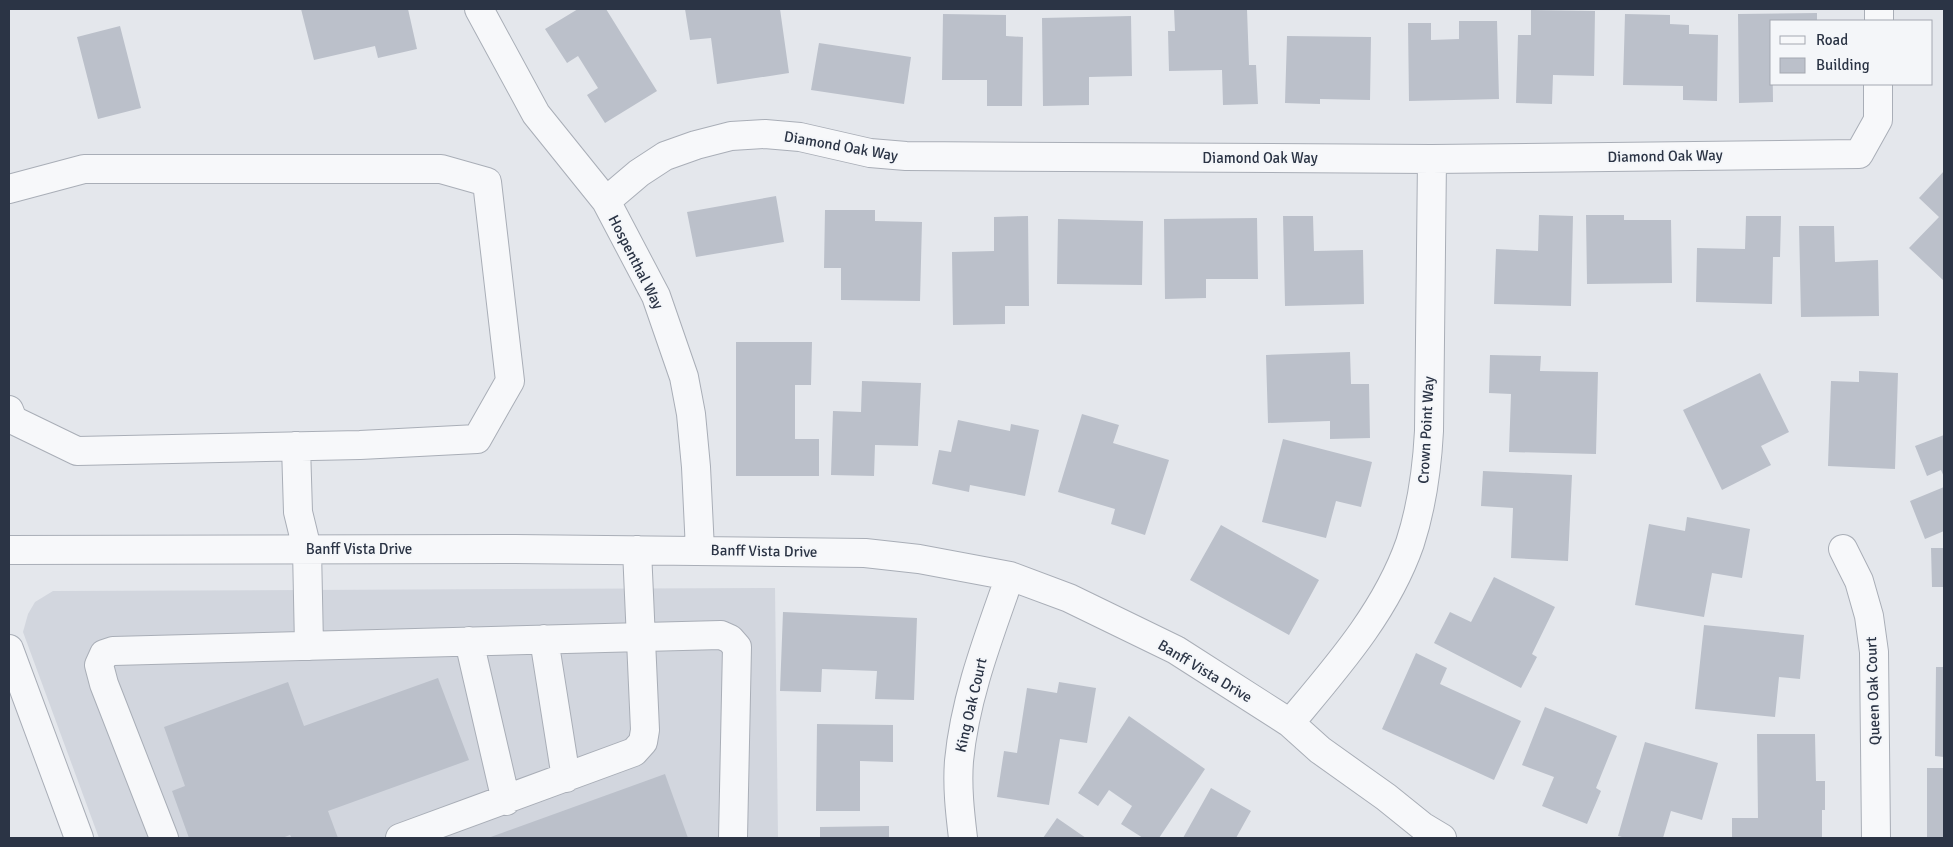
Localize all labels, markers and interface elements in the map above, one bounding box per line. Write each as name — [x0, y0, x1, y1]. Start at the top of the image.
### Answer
legend — [1770, 20, 1933, 85]
text: Road — [1816, 31, 1848, 49]
text: Building — [1816, 56, 1870, 74]
street label: Diamond Oak Way — [783, 127, 899, 165]
street label: Diamond Oak Way — [1607, 146, 1723, 166]
street label: Diamond Oak Way — [1202, 149, 1318, 167]
street label: Hospenthal Way — [604, 212, 668, 312]
street label: Crown Point Way — [1414, 376, 1438, 484]
street label: Banff Vista Drive — [306, 540, 412, 558]
street label: Banff Vista Drive — [710, 541, 818, 561]
street label: Banff Vista Drive — [1155, 636, 1255, 706]
street label: Queen Oak Court — [1862, 636, 1884, 746]
street label: King Oak Court — [951, 656, 991, 754]

